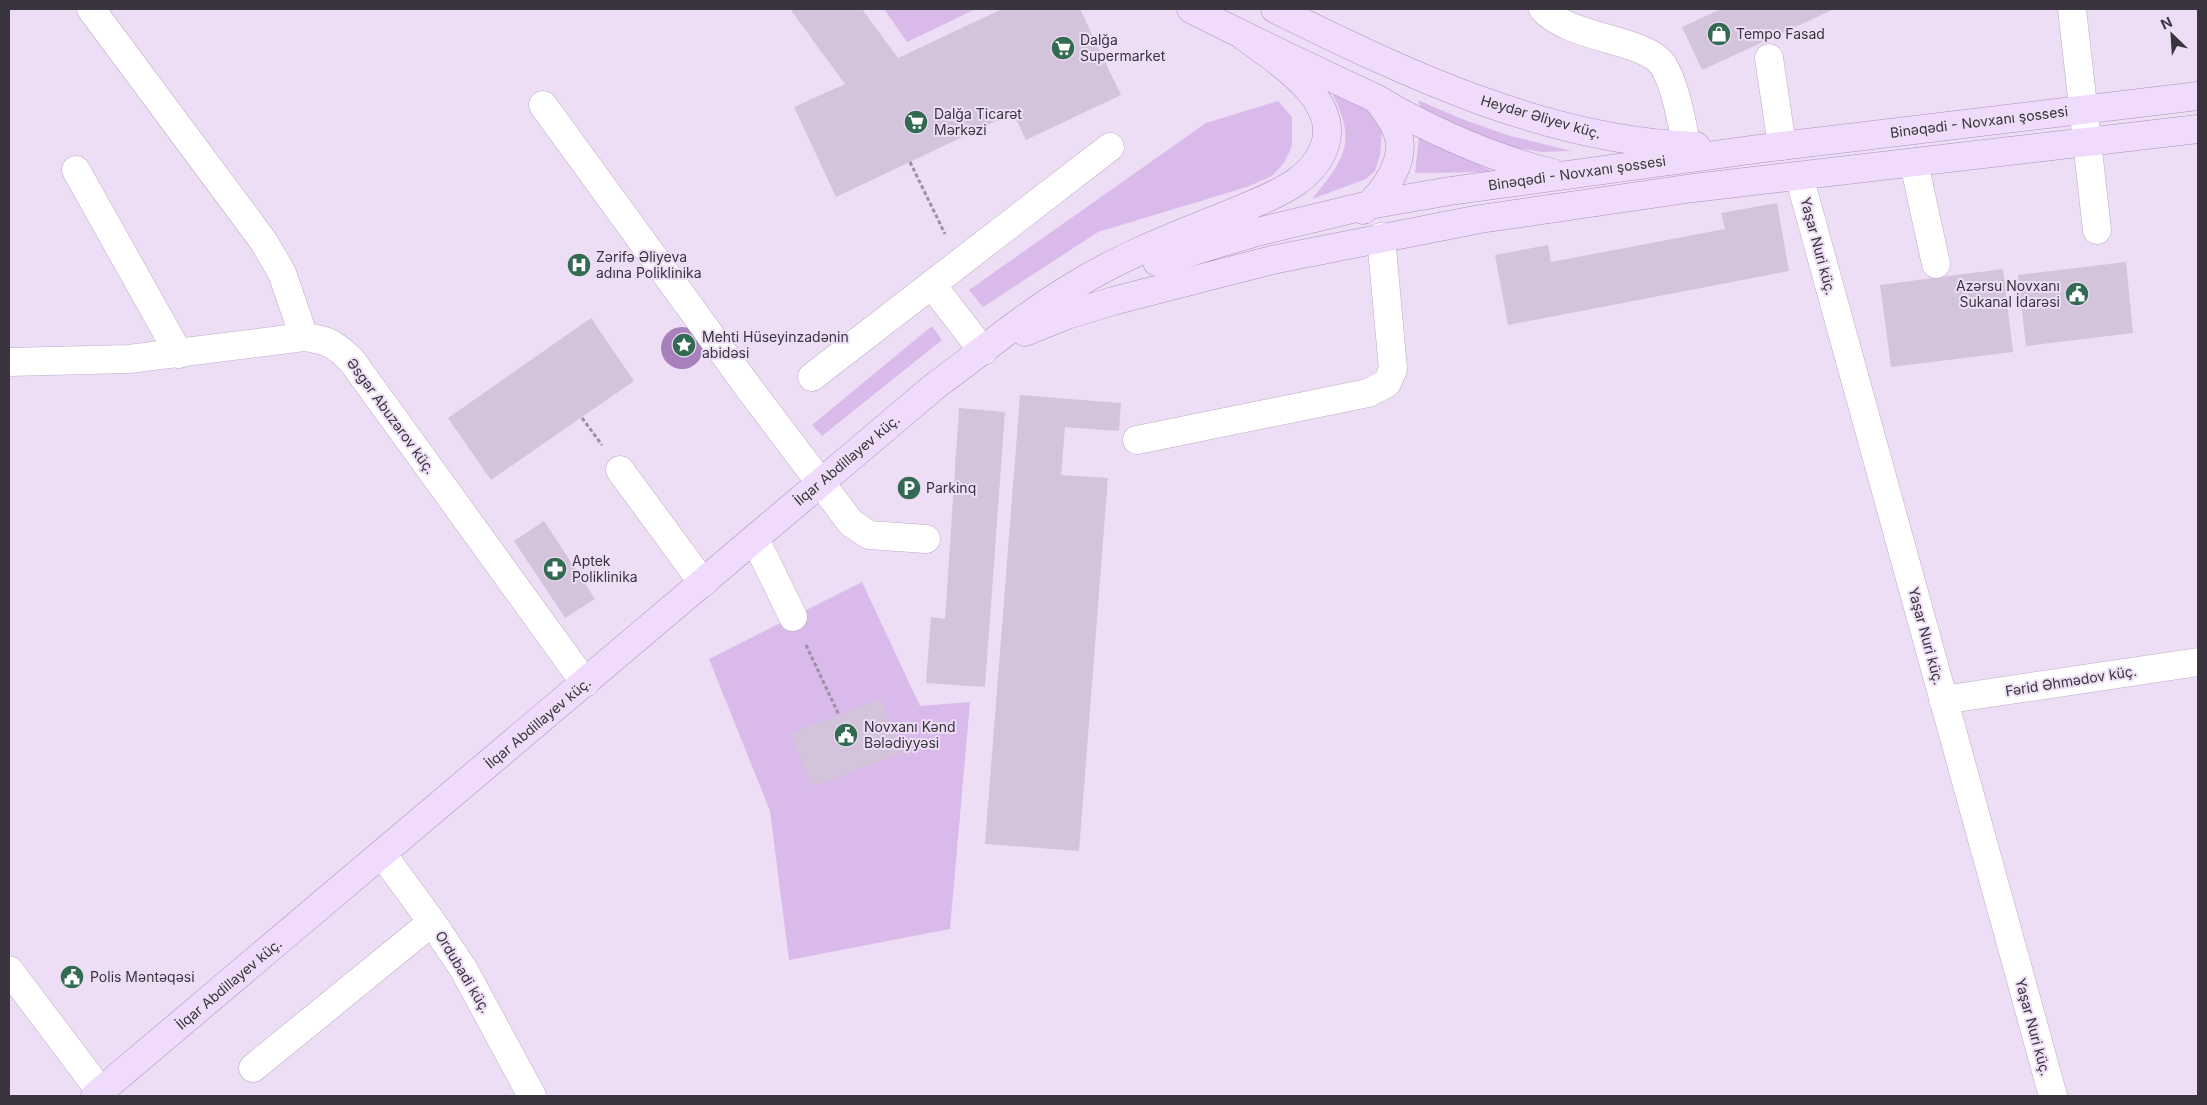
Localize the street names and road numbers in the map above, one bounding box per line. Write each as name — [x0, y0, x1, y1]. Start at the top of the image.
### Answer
street label: Heydər Əliyev küç. — [1479, 91, 1603, 142]
street label: Binəqədi - Novxanı şossesi — [1889, 102, 2069, 141]
street label: Binəqədi - Novxanı şossesi — [1487, 152, 1667, 193]
street label: Yaşar Nuri küç. — [1797, 195, 1840, 297]
street label: Əsgər Abuzərov küç. — [344, 355, 439, 477]
street label: İlqar Abdillayev küç. — [790, 410, 903, 509]
street label: Yaşar Nuri küç. — [1905, 585, 1948, 687]
street label: Fərid Əhmədov küç. — [2004, 662, 2138, 699]
street label: İlqar Abdillayev küç. — [481, 673, 594, 772]
street label: Ordubadi küç. — [432, 927, 495, 1016]
street label: İlqar Abdillayev küç. — [172, 934, 285, 1033]
street label: Yaşar Nuri küç. — [2012, 976, 2055, 1078]

